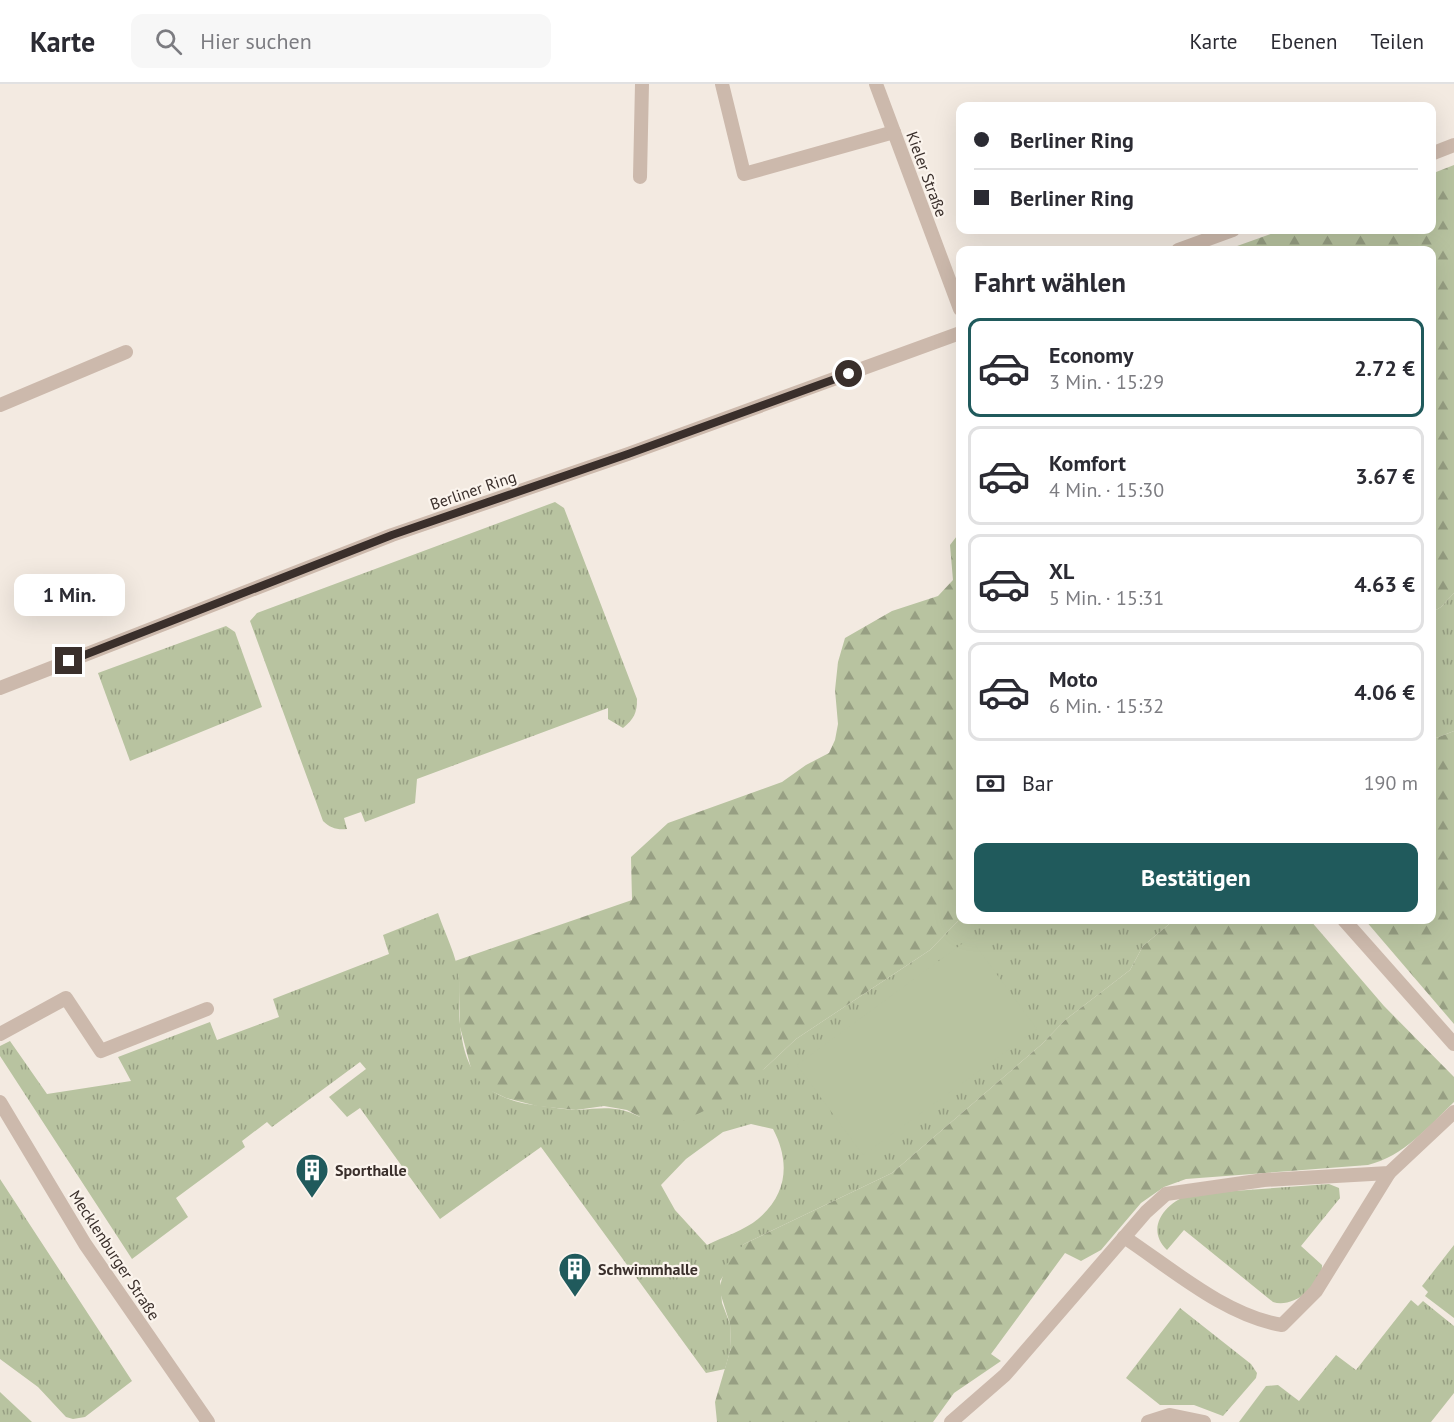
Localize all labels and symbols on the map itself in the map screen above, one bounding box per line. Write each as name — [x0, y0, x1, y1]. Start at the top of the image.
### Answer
street label: Kieler Straße — [902, 128, 952, 220]
route start — [835, 360, 862, 387]
street label: Berliner Ring — [427, 466, 519, 514]
callout: 1 Min. — [14, 574, 124, 616]
route end — [55, 647, 82, 674]
building icon: Sporthalle — [294, 1152, 330, 1199]
place label: Sporthalle — [335, 1160, 407, 1180]
street label: Mecklenburger Straße — [65, 1186, 165, 1324]
building icon: Schwimmhalle — [557, 1251, 593, 1298]
place label: Schwimmhalle — [598, 1259, 698, 1279]

